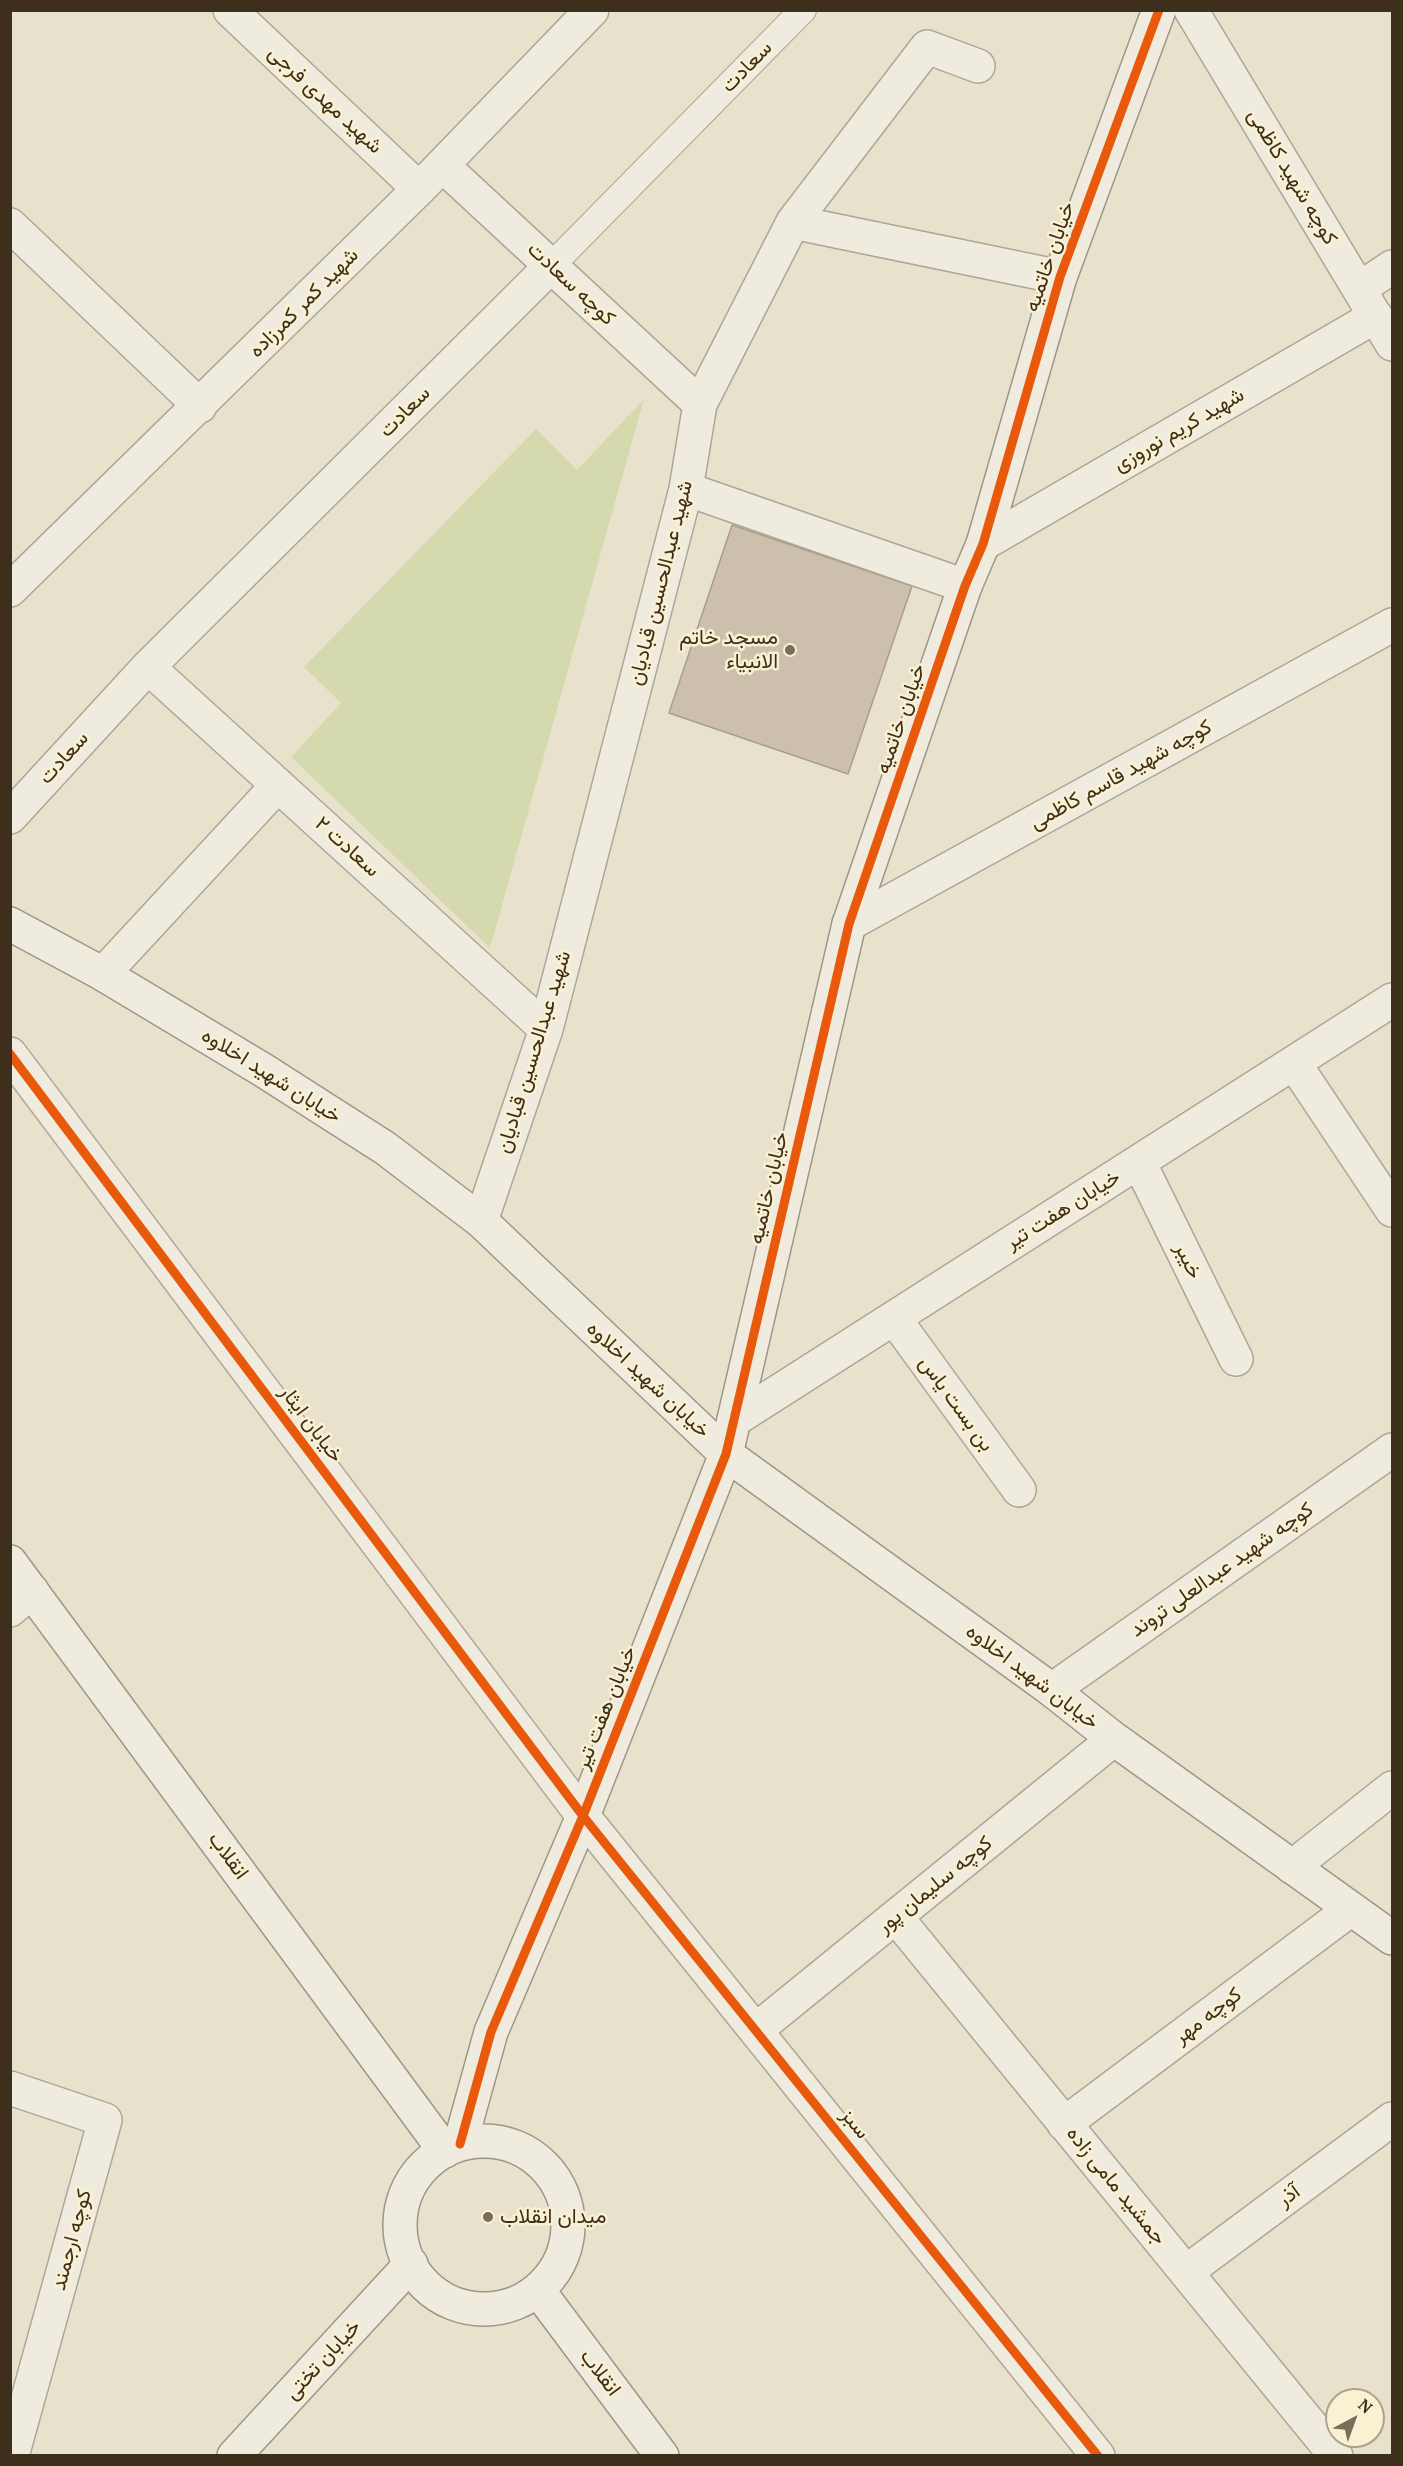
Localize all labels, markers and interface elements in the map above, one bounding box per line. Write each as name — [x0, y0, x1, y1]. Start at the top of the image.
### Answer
street label: سعادت — [716, 36, 778, 98]
street label: شهید مهدی فرجی — [263, 41, 387, 159]
street label: کوچه شهید کاظمی — [1242, 104, 1342, 250]
street label: خیابان خاتمیه — [1019, 199, 1081, 315]
street label: کوچه سعادت — [522, 237, 620, 331]
street label: شهید کمر کمرزاده — [244, 243, 364, 363]
street label: سعادت — [374, 381, 436, 443]
street label: شهید کریم نوروزی — [1109, 382, 1249, 478]
street label: شهید عبدالحسین قبادیان — [623, 478, 699, 688]
place label: مسجد خاتم الانبیاء — [679, 625, 778, 675]
marker: مسجد خاتم الانبیاء — [783, 643, 797, 657]
street label: خیابان خاتمیه — [870, 661, 932, 777]
street label: کوچه شهید قاسم کاظمی — [1026, 714, 1216, 836]
street label: سعادت — [34, 726, 94, 790]
street label: سعادت ۲ — [309, 811, 385, 883]
street label: شهید عبدالحسین قبادیان — [491, 948, 577, 1156]
street label: خیابان شهید اخلاوه — [197, 1023, 345, 1129]
street label: خیابان خاتمیه — [744, 1129, 794, 1247]
street label: خیابان هفت تیر — [1001, 1165, 1125, 1255]
street label: خیبر — [1169, 1239, 1207, 1283]
street label: خیابان شهید اخلاوه — [581, 1316, 715, 1444]
street label: بن بست یاس — [913, 1351, 999, 1457]
street label: خیابان ایثار — [274, 1380, 348, 1468]
street label: کوچه شهید عبدالعلی تروند — [1125, 1497, 1319, 1643]
street label: خیابان شهید اخلاوه — [961, 1619, 1103, 1735]
street label: خیابان هفت تیر — [570, 1643, 642, 1773]
street label: انقلاب — [202, 1827, 254, 1885]
street label: کوچه سلیمان پور — [872, 1831, 998, 1939]
street label: کوچه مهر — [1169, 1982, 1247, 2050]
street label: سبز — [835, 2104, 875, 2144]
street label: جمشید مامی زاده — [1061, 2122, 1171, 2250]
street label: آذر — [1273, 2179, 1305, 2213]
street label: کوچه ارجمند — [46, 2187, 98, 2293]
place label: میدان انقلاب — [500, 2204, 606, 2230]
marker: میدان انقلاب — [481, 2210, 495, 2224]
street label: خیابان تختی — [280, 2315, 366, 2405]
street label: انقلاب — [574, 2345, 626, 2401]
north arrow — [1325, 2388, 1385, 2448]
text: N — [1354, 2394, 1377, 2418]

